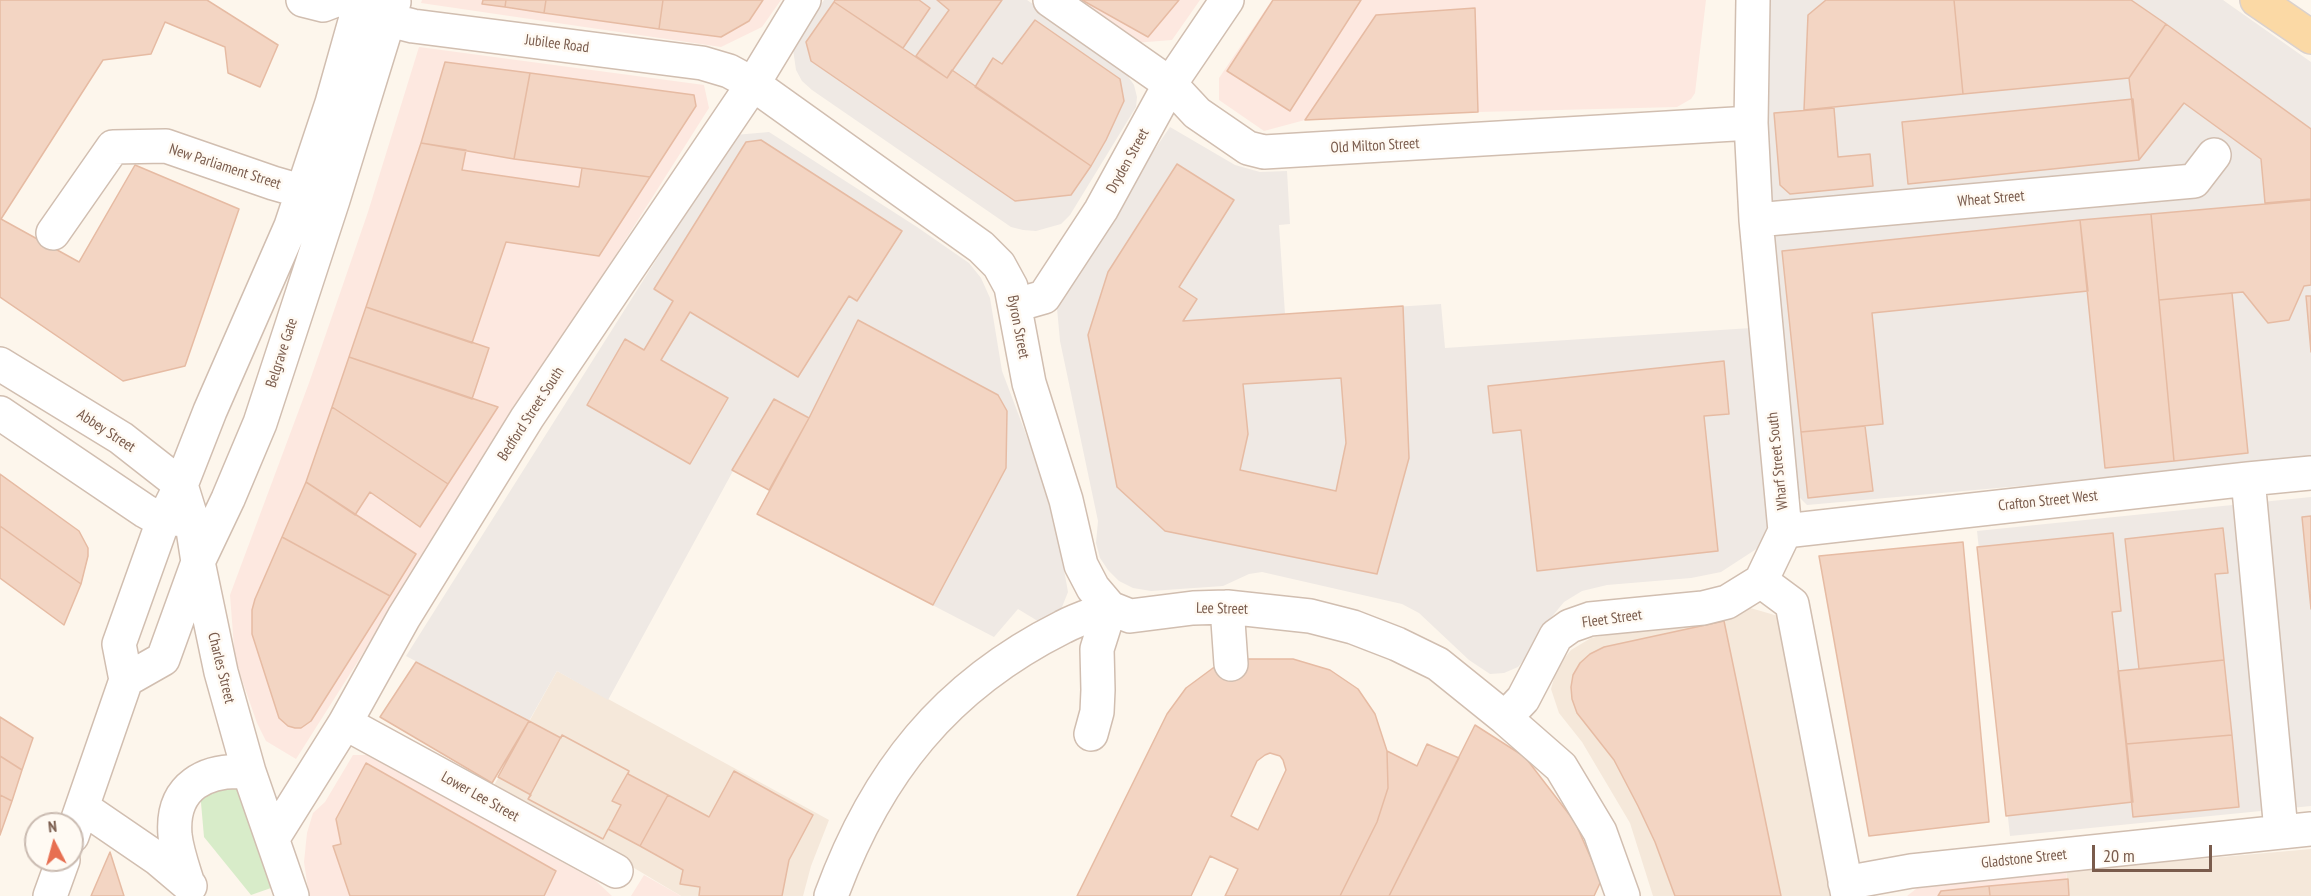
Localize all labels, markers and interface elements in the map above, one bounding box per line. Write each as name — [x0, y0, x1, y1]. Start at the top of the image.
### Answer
street label: Jubilee Road — [524, 31, 590, 57]
street label: Dryden Street — [1103, 126, 1153, 196]
street label: Old Milton Street — [1330, 135, 1420, 157]
street label: New Parliament Street — [167, 140, 283, 194]
street label: Wheat Street — [1957, 187, 2025, 211]
street label: Byron Street — [1003, 294, 1033, 360]
street label: Belgrave Gate — [262, 316, 302, 390]
street label: Bedford Street South — [494, 364, 568, 464]
street label: Abbey Street — [73, 405, 139, 457]
street label: Wharf Street South — [1764, 411, 1792, 511]
street label: Crafton Street West — [1997, 487, 2099, 515]
street label: Lee Street — [1196, 600, 1248, 618]
street label: Fleet Street — [1581, 606, 1643, 632]
street label: Charles Street — [203, 631, 239, 705]
street label: Lower Lee Street — [438, 768, 522, 826]
north arrow — [24, 812, 84, 872]
text: N — [47, 816, 58, 836]
scale bar — [2095, 833, 2215, 871]
text: 20 m — [2103, 844, 2135, 867]
street label: Gladstone Street — [1980, 846, 2068, 872]

